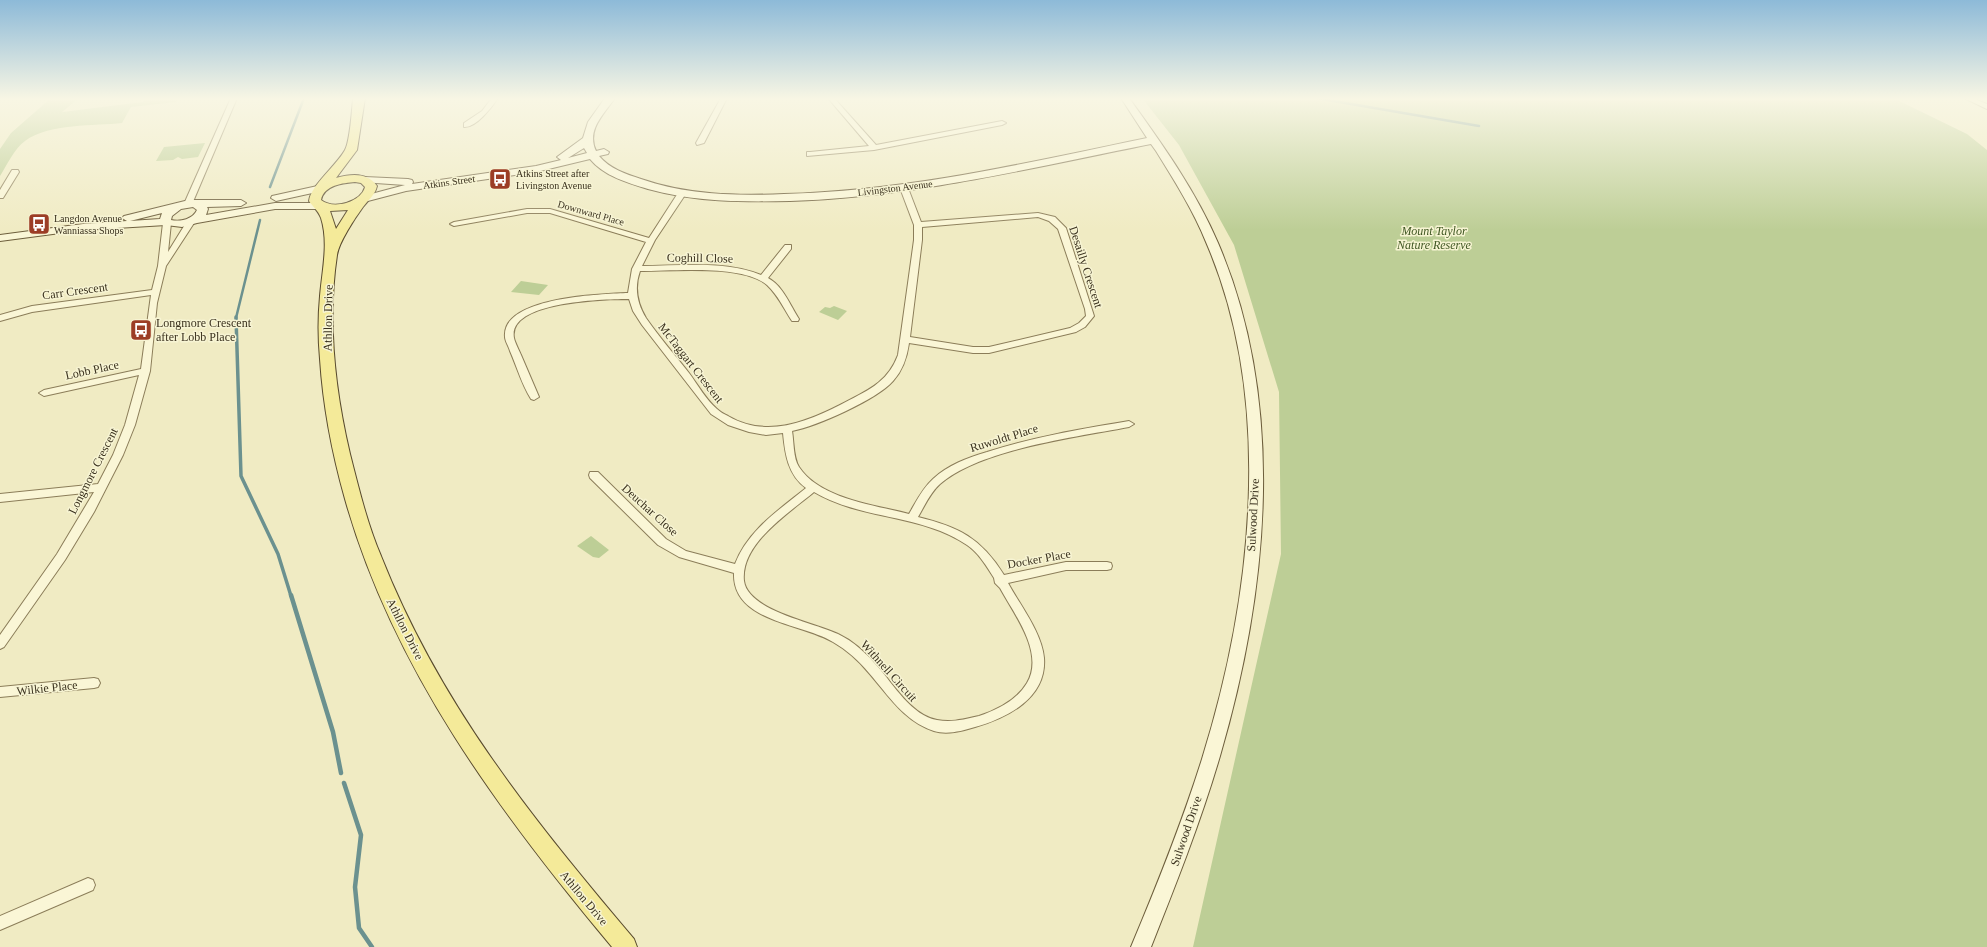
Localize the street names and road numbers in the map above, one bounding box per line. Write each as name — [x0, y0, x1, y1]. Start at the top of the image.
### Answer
street label: Atkins Street — [422, 173, 476, 191]
street label: Livingston Avenue — [857, 178, 934, 198]
street label: Downward Place — [557, 198, 626, 228]
street label: Desailly Crescent — [1066, 224, 1106, 310]
street label: Coghill Close — [667, 250, 733, 266]
street label: Carr Crescent — [41, 279, 109, 303]
street label: Athllon Drive — [320, 284, 336, 352]
street label: McTaggart Crescent — [655, 320, 727, 406]
street label: Lobb Place — [64, 358, 120, 382]
street label: Ruwoldt Place — [968, 421, 1040, 455]
street label: Longmore Crescent — [65, 425, 121, 516]
street label: Sulwood Drive — [1244, 478, 1262, 552]
street label: Deuchar Close — [619, 481, 681, 539]
street label: Docker Place — [1006, 547, 1072, 571]
street label: Athllon Drive — [384, 596, 426, 662]
street label: Withnell Circuit — [858, 637, 921, 705]
street label: Wilkie Place — [16, 678, 78, 698]
street label: Sulwood Drive — [1167, 794, 1205, 868]
street label: Athllon Drive — [557, 868, 611, 928]

